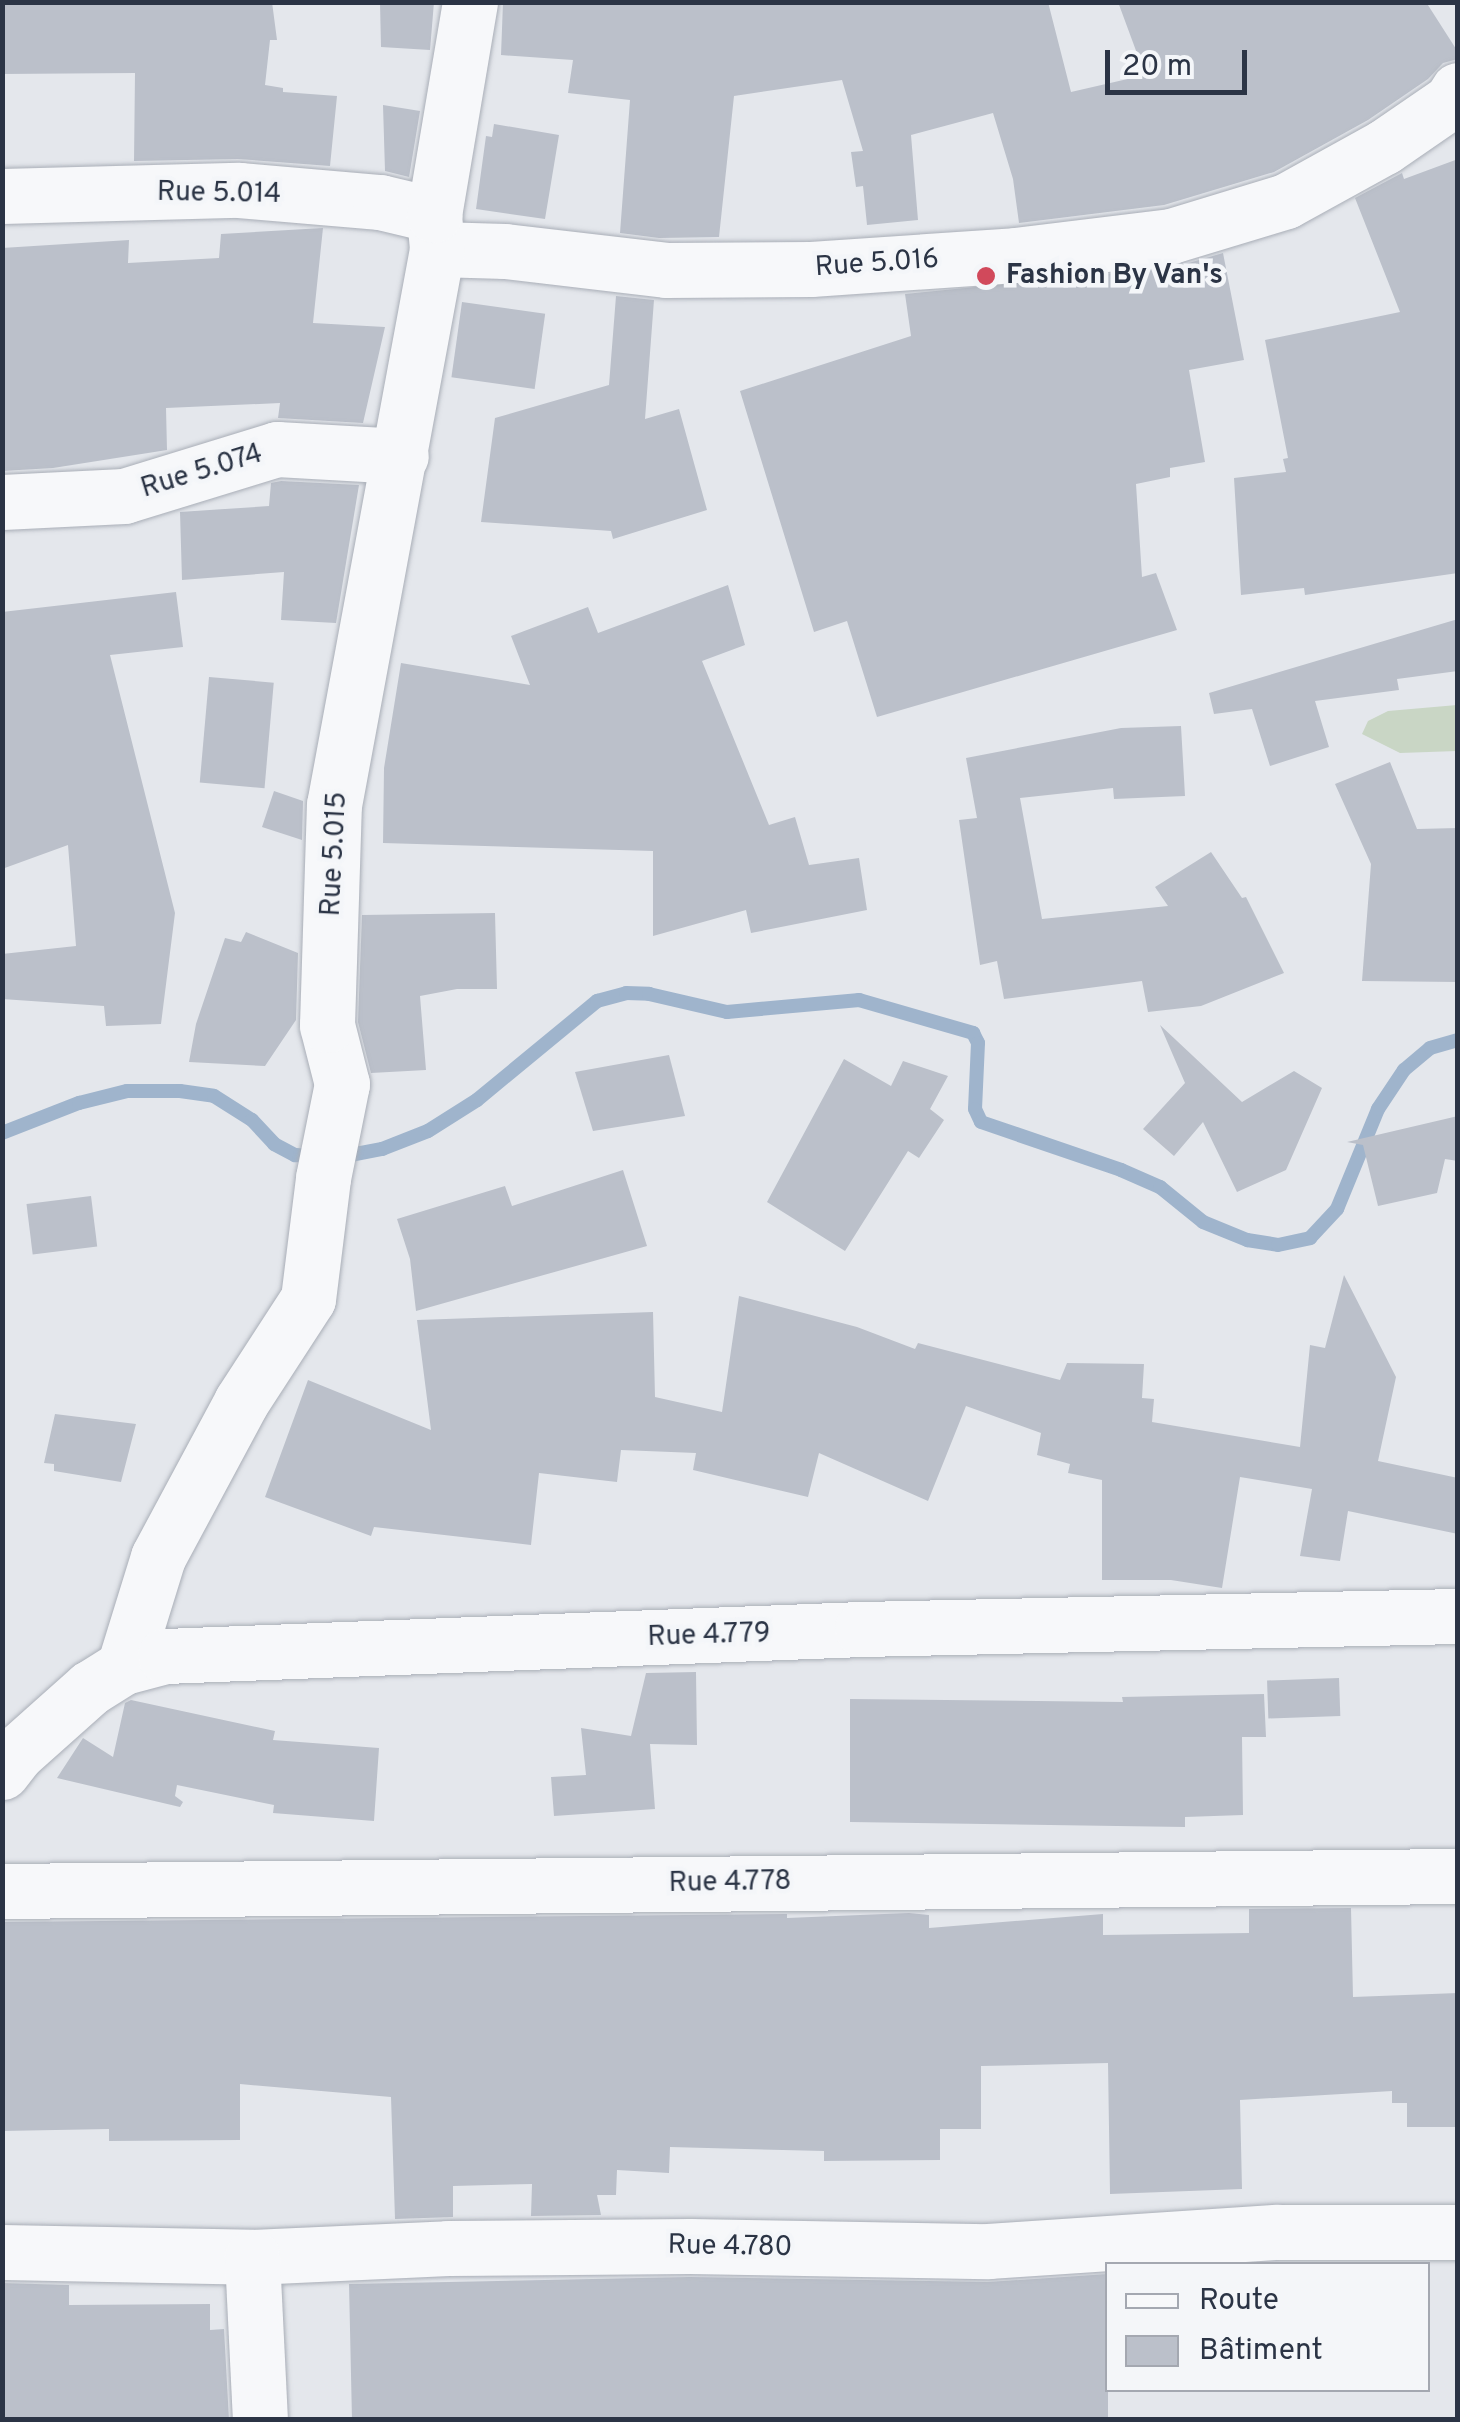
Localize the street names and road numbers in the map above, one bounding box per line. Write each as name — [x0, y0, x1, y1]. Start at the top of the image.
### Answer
street label: Rue 5.014 — [157, 176, 281, 212]
street label: Rue 5.016 — [814, 243, 940, 285]
street label: Rue 5.074 — [137, 438, 267, 506]
street label: Rue 5.015 — [315, 791, 355, 917]
street label: Rue 4.779 — [647, 1617, 771, 1655]
street label: Rue 4.778 — [668, 1865, 792, 1901]
street label: Rue 4.780 — [667, 2229, 793, 2265]

